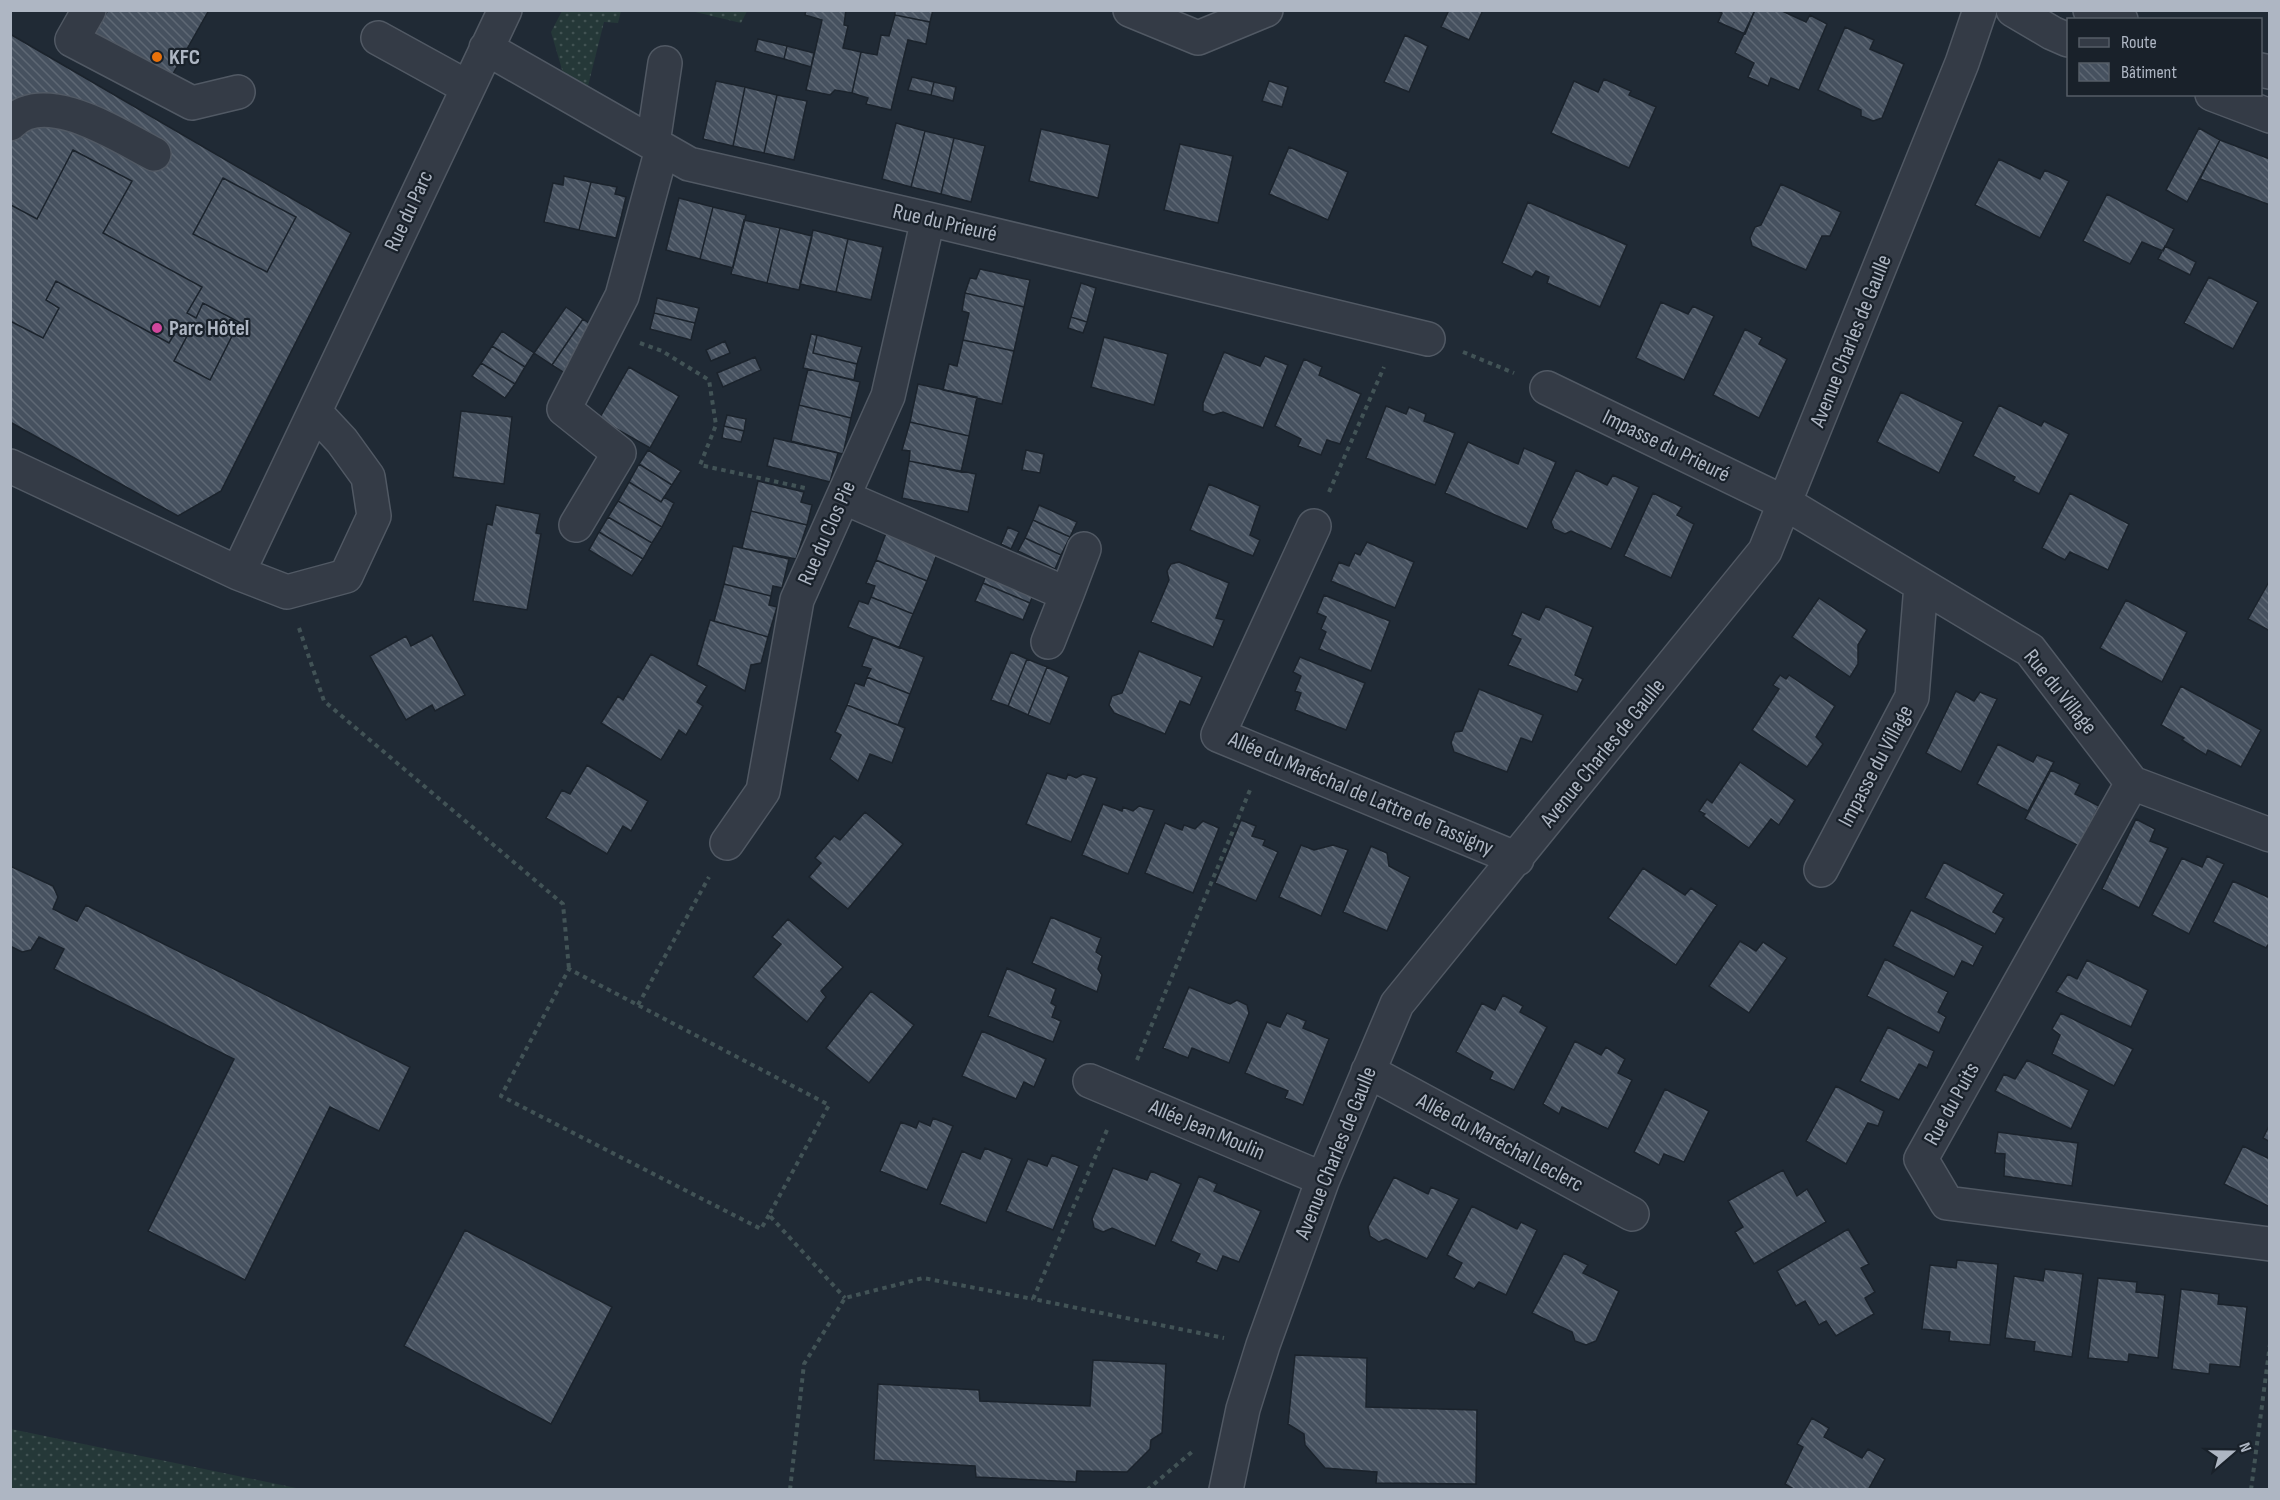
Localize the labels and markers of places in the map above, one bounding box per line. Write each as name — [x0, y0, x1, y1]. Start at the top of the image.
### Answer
place label: KFC — [169, 44, 200, 71]
marker: KFC — [150, 50, 164, 64]
place label: Parc Hôtel — [169, 315, 249, 342]
marker: Parc Hôtel — [150, 321, 164, 335]

